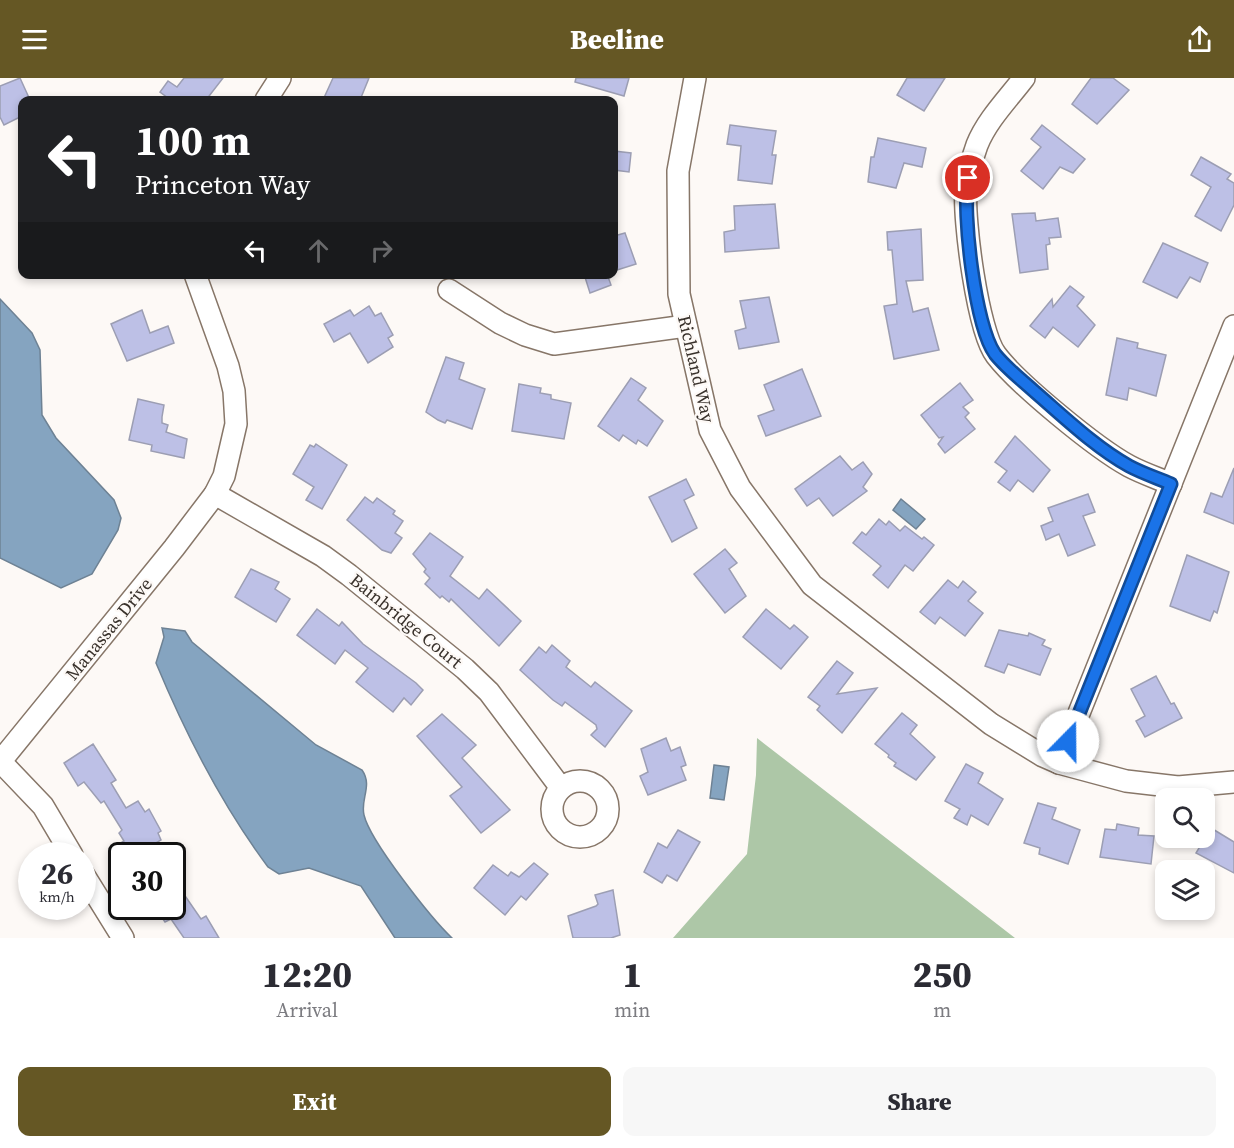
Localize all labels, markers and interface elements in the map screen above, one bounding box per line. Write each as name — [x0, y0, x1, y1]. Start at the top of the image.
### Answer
text: Beeline — [570, 21, 664, 58]
icon: menu — [18, 23, 51, 56]
icon: share — [1183, 23, 1216, 56]
text: 100 m — [135, 111, 250, 169]
icon: left — [36, 120, 114, 198]
pin — [942, 152, 993, 203]
icon: arrive — [951, 161, 984, 194]
text: Princeton Way — [135, 166, 310, 203]
icon: left — [239, 234, 272, 267]
icon: ahead — [302, 234, 335, 267]
icon: right — [365, 234, 398, 267]
street label: Richland Way — [672, 313, 721, 426]
street label: Bainbridge Court — [345, 567, 468, 674]
street label: Manassas Drive — [59, 572, 158, 685]
position arrow — [1036, 709, 1100, 773]
map controls — [1155, 788, 1215, 920]
button: search — [1155, 788, 1215, 848]
speed limit sign: 30 — [108, 842, 186, 920]
text: 26 — [41, 853, 73, 894]
button: layers — [1155, 860, 1215, 920]
text: km/h — [39, 886, 75, 907]
text: 12:20 — [262, 950, 352, 999]
text: 1 — [622, 950, 642, 999]
text: 250 — [912, 950, 972, 999]
text: Arrival — [276, 996, 338, 1024]
text: min — [614, 996, 650, 1024]
text: m — [933, 996, 951, 1024]
button: Exit — [18, 1067, 611, 1136]
button: Share — [623, 1067, 1216, 1136]

